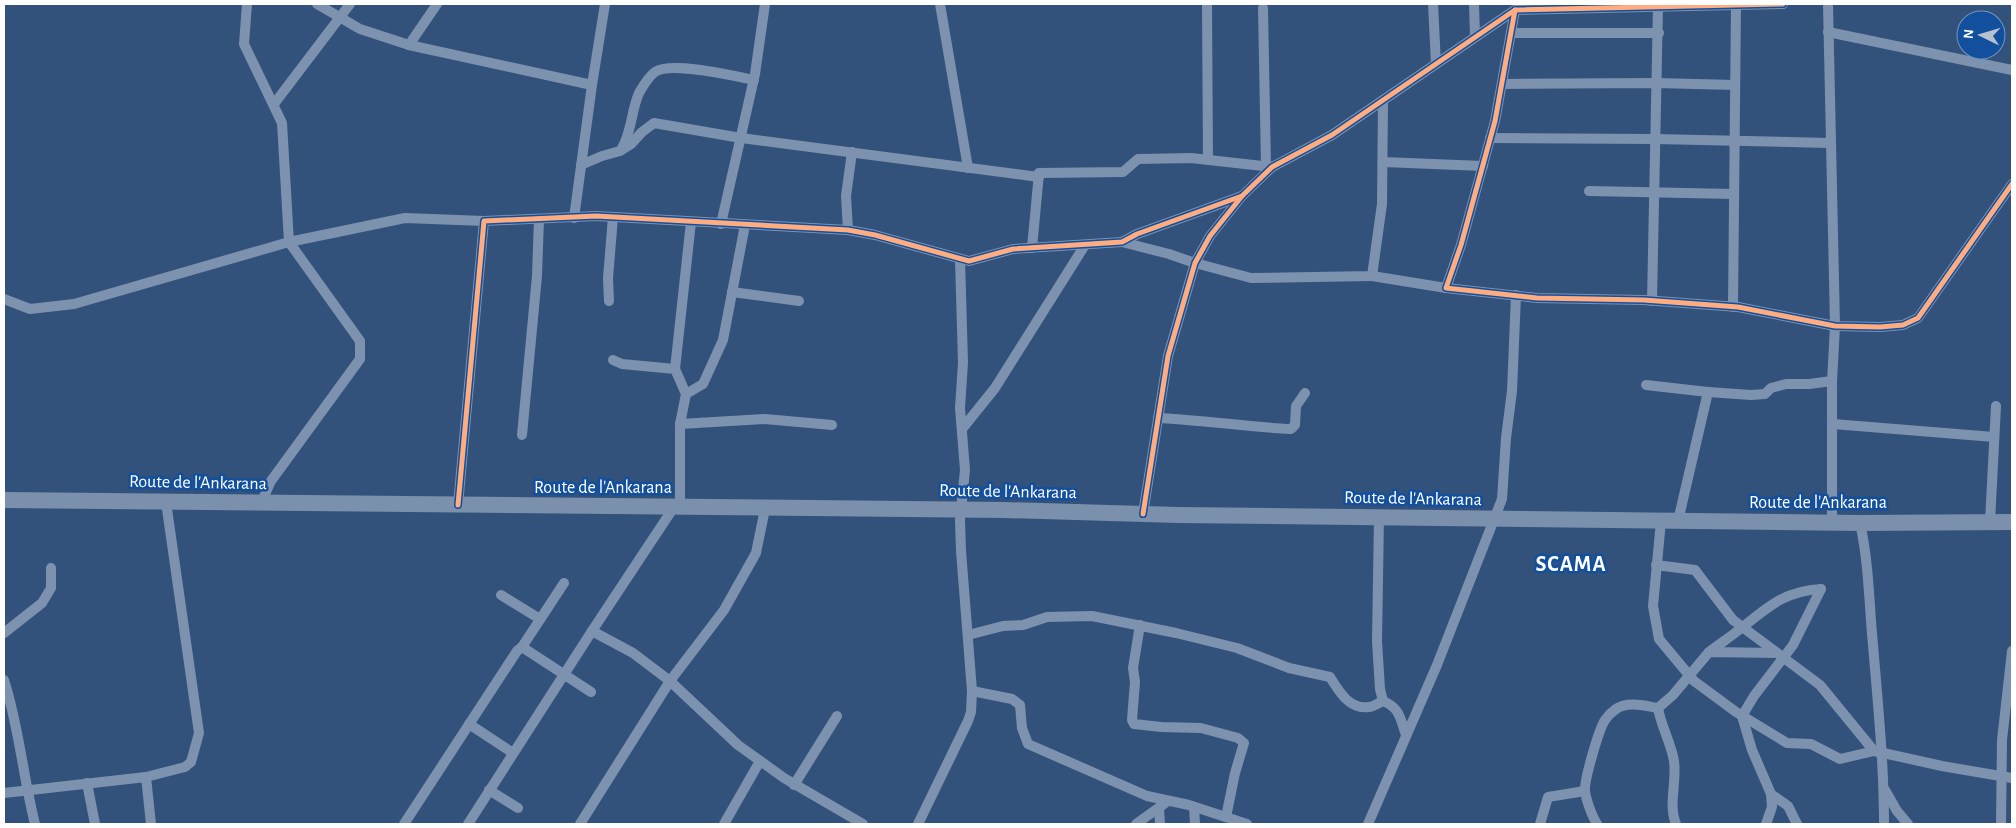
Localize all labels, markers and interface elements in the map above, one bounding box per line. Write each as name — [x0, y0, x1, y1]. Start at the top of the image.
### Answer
north arrow — [1956, 10, 2006, 60]
text: N — [1962, 28, 1976, 39]
street label: Route de l'Ankarana — [129, 473, 267, 493]
street label: Route de l'Ankarana — [534, 479, 672, 497]
street label: Route de l'Ankarana — [939, 482, 1077, 502]
street label: Route de l'Ankarana — [1344, 489, 1482, 509]
street label: Route de l'Ankarana — [1749, 494, 1887, 512]
district label: SCAMA — [1535, 553, 1607, 575]

